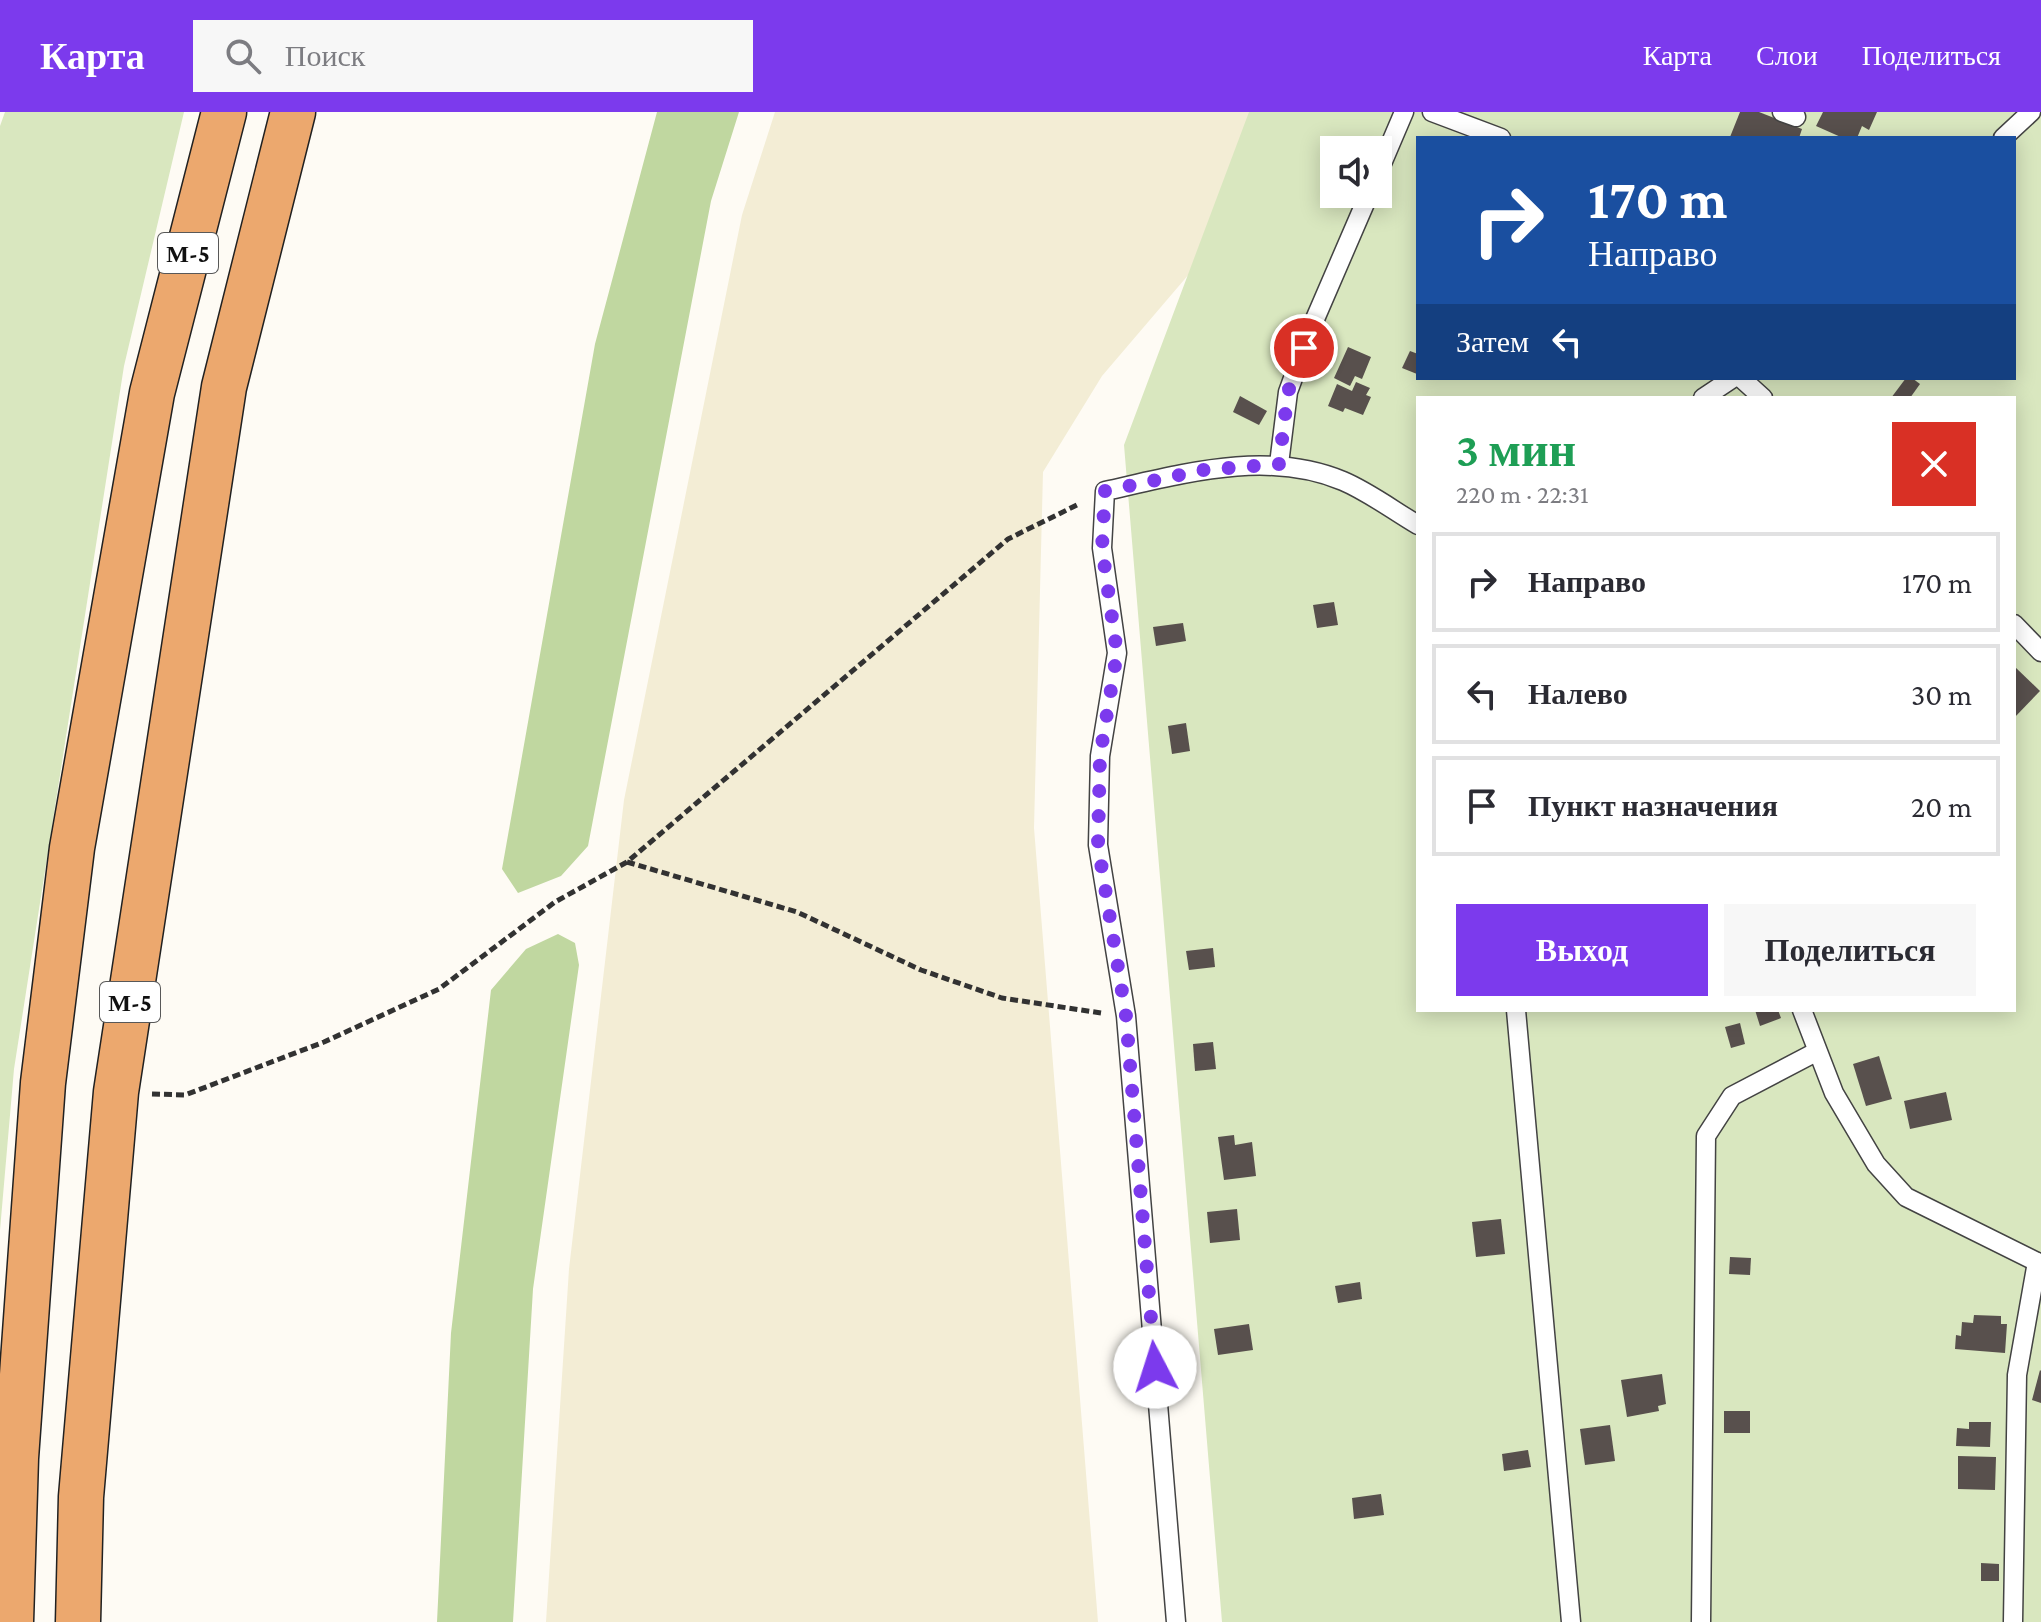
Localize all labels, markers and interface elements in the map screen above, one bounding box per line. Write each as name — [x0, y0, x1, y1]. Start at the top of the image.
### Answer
search box — [193, 20, 753, 92]
icon: search — [221, 34, 265, 78]
text: Карта — [40, 35, 145, 77]
text: Поиск — [285, 39, 365, 72]
text: Карта — [1643, 40, 1712, 71]
text: Слои — [1756, 40, 1818, 71]
text: Поделиться — [1862, 40, 2001, 71]
map controls — [1320, 136, 1392, 208]
button: sound — [1320, 136, 1392, 208]
icon: right — [1456, 168, 1560, 272]
text: 170 m — [1588, 168, 1727, 230]
road number: М-5 — [158, 233, 218, 273]
text: Направо — [1588, 234, 1718, 274]
pin — [1270, 314, 1338, 382]
icon: left — [1545, 320, 1589, 364]
text: Затем — [1456, 325, 1529, 358]
icon: arrive — [1282, 326, 1326, 370]
button: close — [1892, 422, 1976, 506]
text: 3 мин — [1456, 423, 1576, 476]
text: 220 m · 22:31 — [1456, 480, 1589, 509]
icon: right — [1460, 560, 1504, 604]
text: Направо — [1528, 565, 1646, 598]
text: 170 m — [1902, 566, 1972, 599]
icon: left — [1460, 672, 1504, 716]
text: Налево — [1528, 677, 1628, 710]
text: 30 m — [1911, 678, 1972, 711]
icon: arrive — [1460, 784, 1504, 828]
text: Пункт назначения — [1528, 789, 1778, 822]
text: 20 m — [1911, 790, 1972, 823]
button: Выход — [1456, 904, 1708, 996]
button: Поделиться — [1724, 904, 1976, 996]
road number: М-5 — [100, 982, 160, 1022]
position arrow — [1113, 1325, 1197, 1409]

